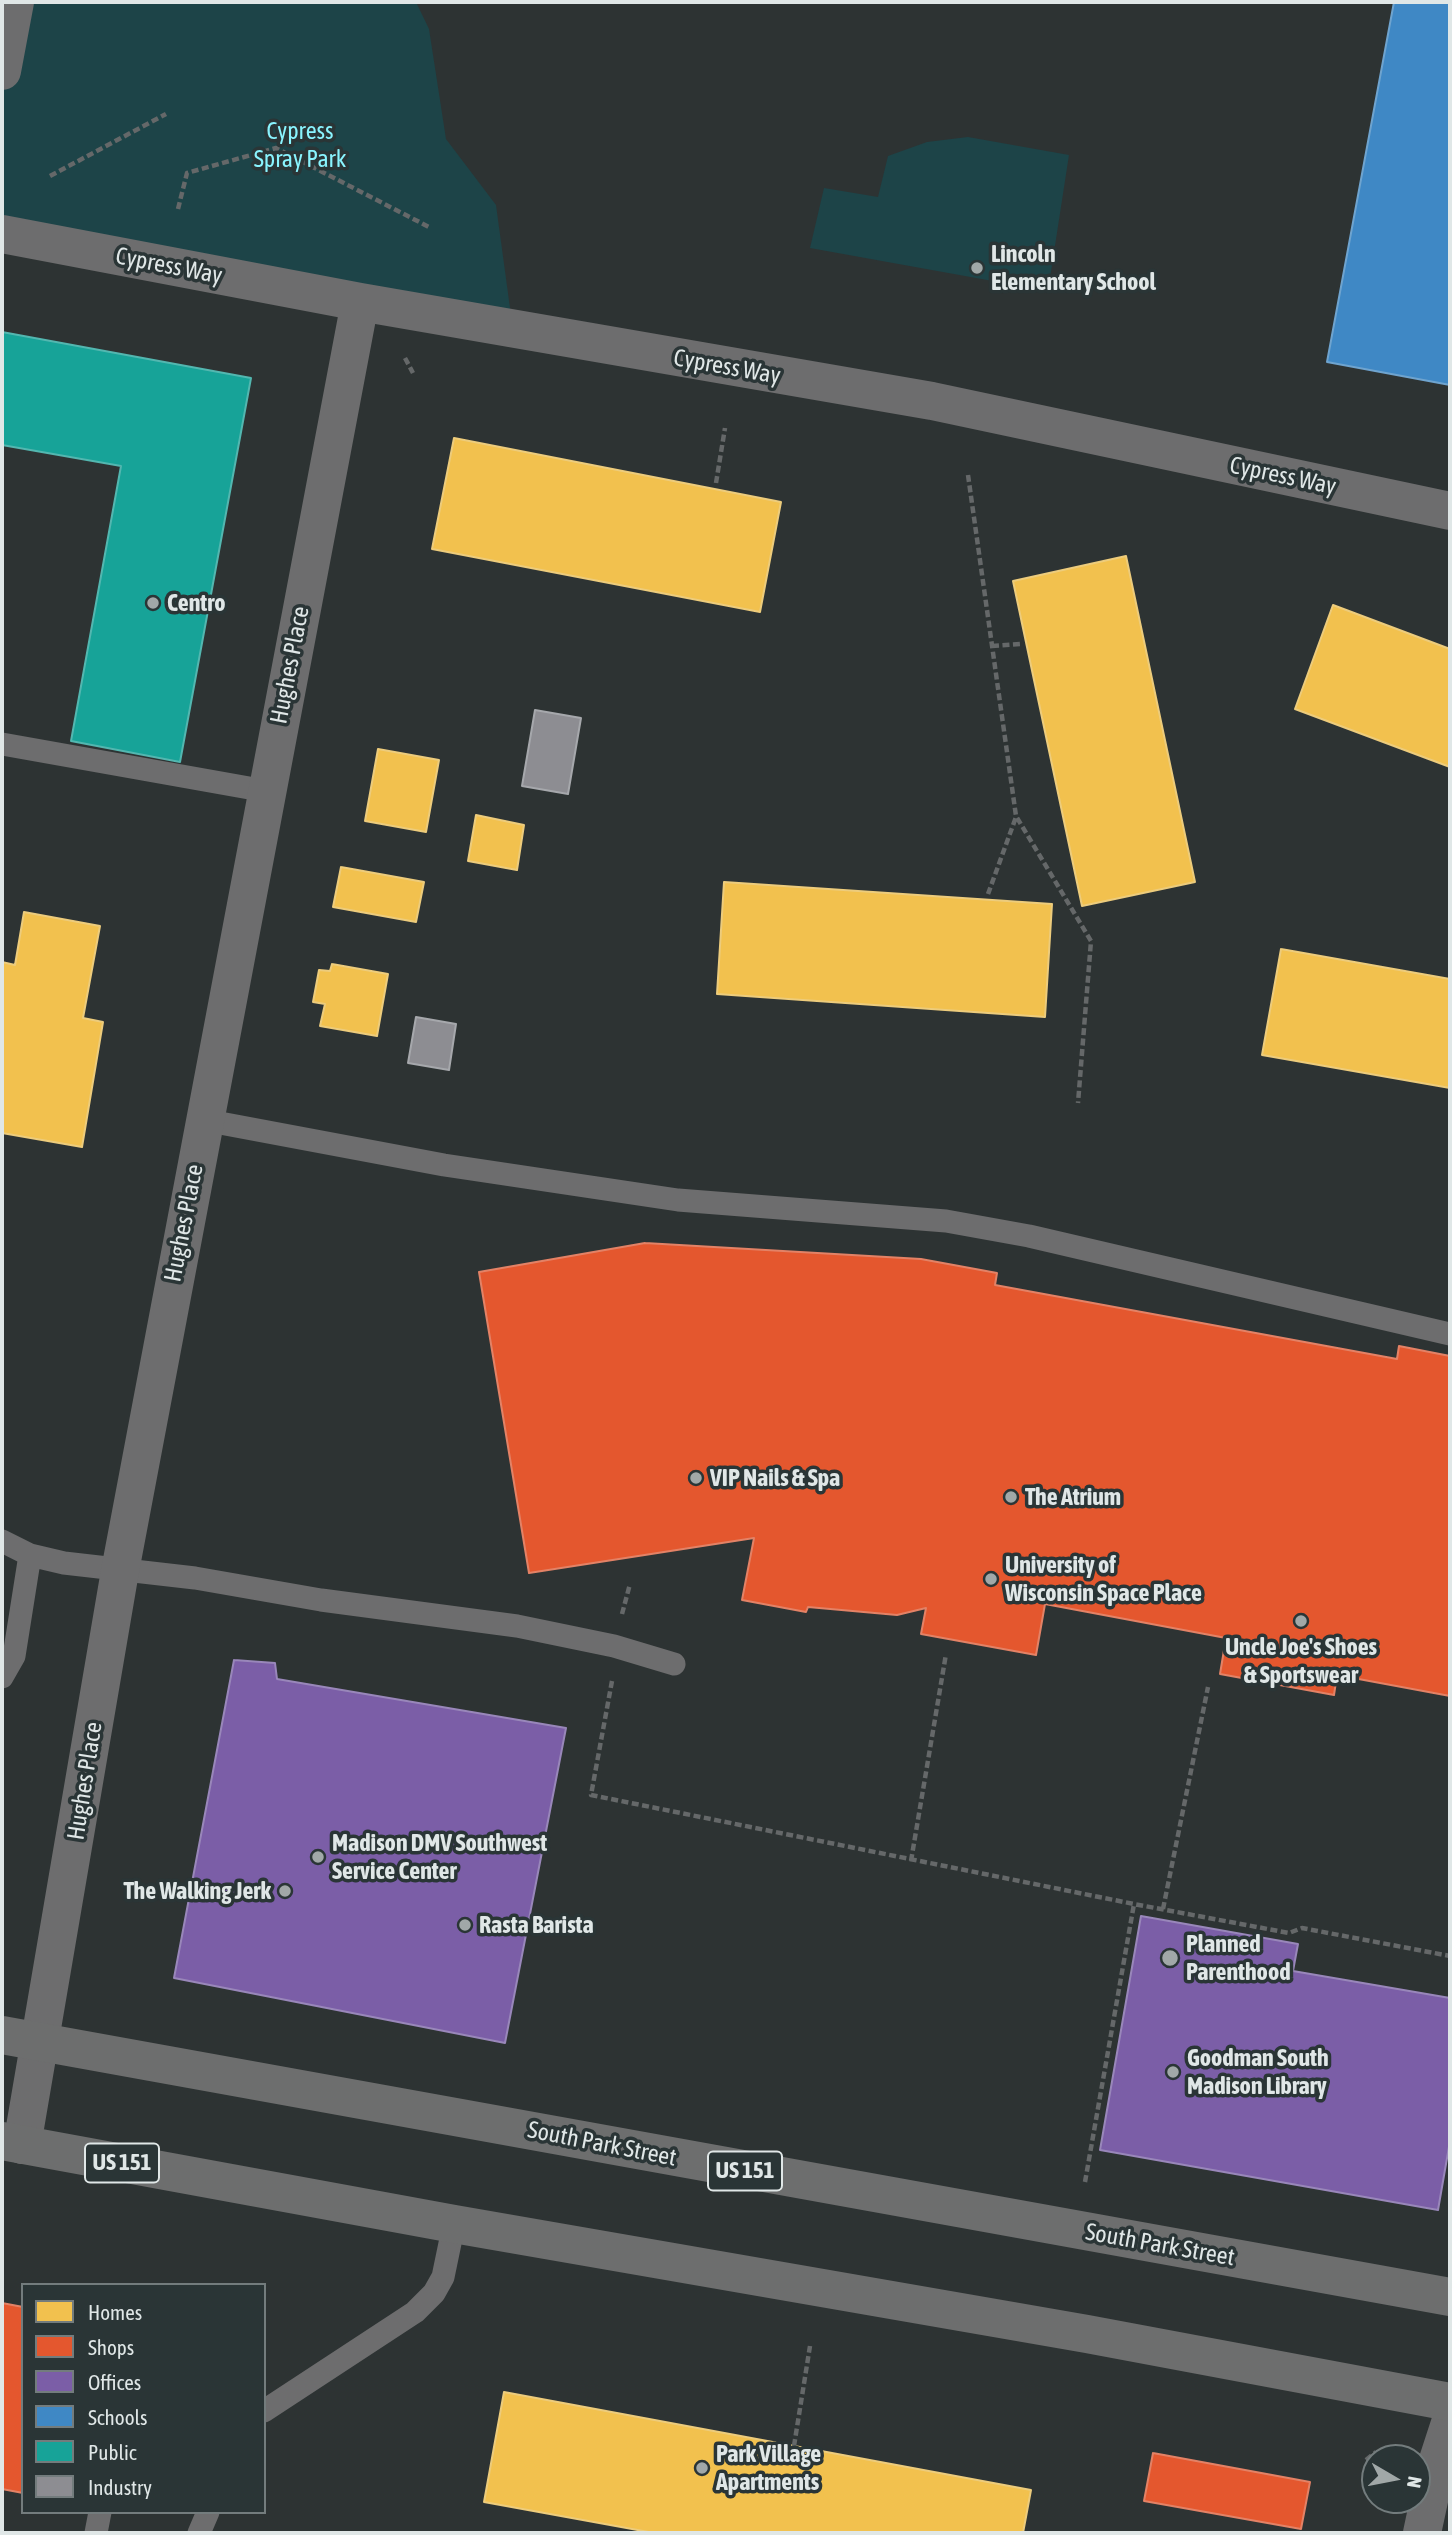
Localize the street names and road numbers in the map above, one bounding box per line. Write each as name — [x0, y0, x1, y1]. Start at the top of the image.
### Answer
street label: Cypress Way — [113, 242, 225, 290]
street label: Cypress Way — [671, 343, 783, 391]
street label: Cypress Way — [1227, 451, 1339, 501]
street label: Hughes Place — [264, 604, 316, 726]
street label: Hughes Place — [158, 1162, 210, 1284]
street label: Hughes Place — [61, 1720, 109, 1842]
street label: South Park Street — [525, 2115, 679, 2173]
road number: US 151 — [85, 2144, 159, 2182]
road number: US 151 — [708, 2152, 782, 2190]
street label: South Park Street — [1083, 2218, 1237, 2272]

